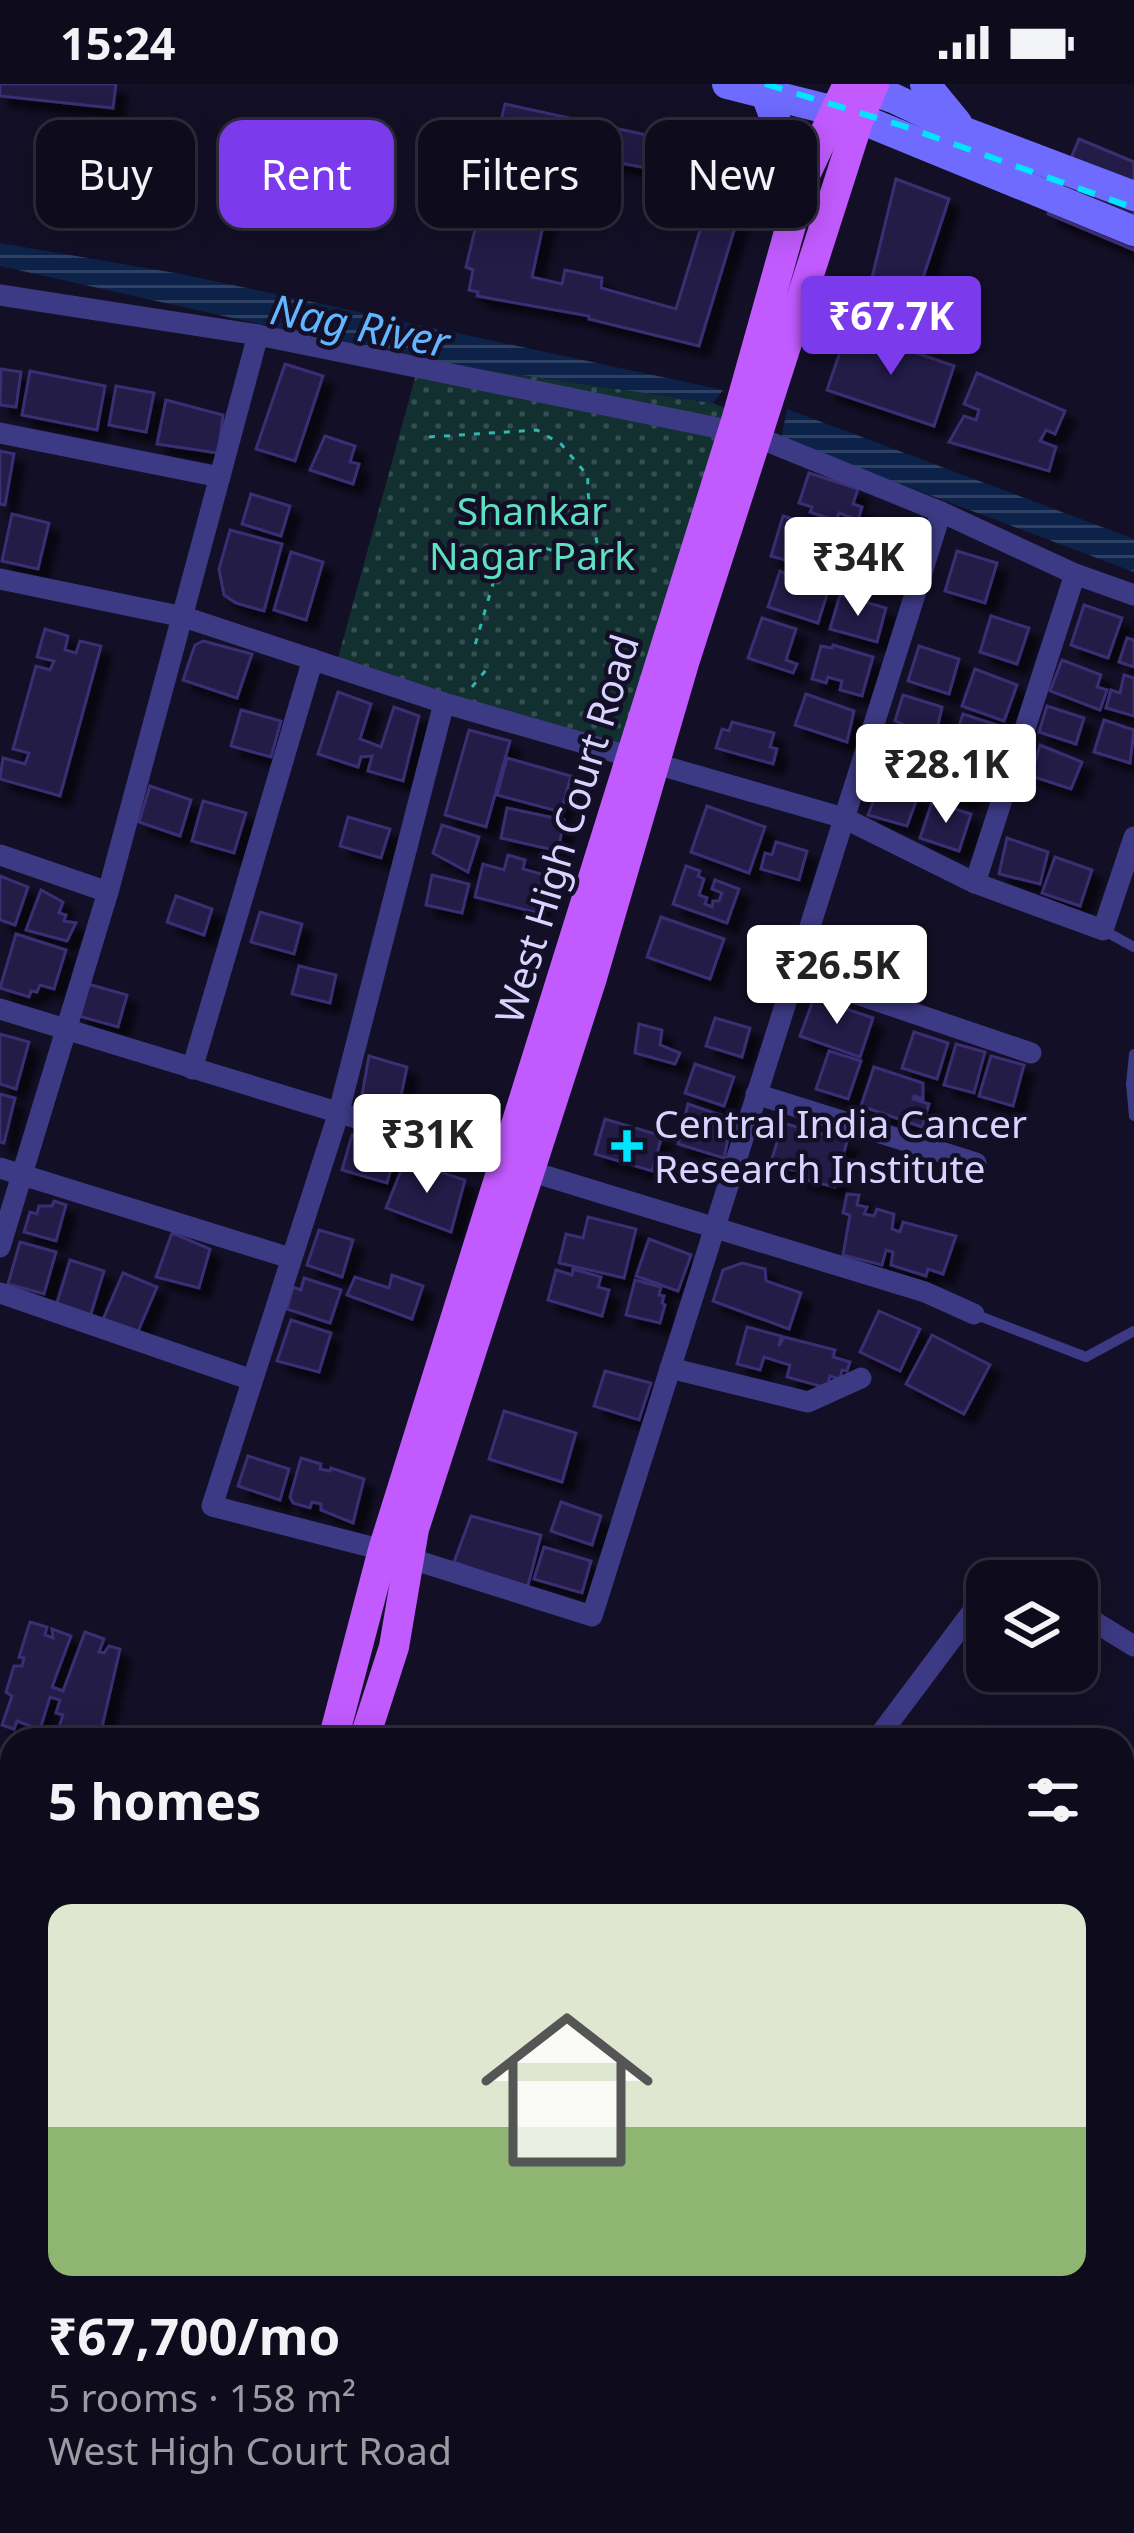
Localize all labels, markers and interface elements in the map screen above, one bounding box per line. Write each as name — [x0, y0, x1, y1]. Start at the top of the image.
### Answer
text: 15:24 — [60, 12, 176, 73]
chip: Buy — [36, 120, 195, 228]
chip: Rent — [219, 120, 394, 228]
chip: Filters — [418, 120, 621, 228]
chip: New — [645, 120, 817, 228]
pin: ₹67.7K — [793, 276, 989, 378]
water label: Nag River — [266, 279, 457, 370]
text: ₹67.7K — [828, 288, 954, 341]
park label: Shankar Nagar Park — [429, 483, 635, 581]
pin: ₹34K — [787, 517, 929, 619]
text: ₹34K — [812, 529, 904, 582]
street label: West High Court Road — [481, 628, 650, 1029]
pin: ₹28.1K — [848, 724, 1044, 826]
text: ₹28.1K — [883, 736, 1009, 789]
pin: ₹26.5K — [739, 925, 935, 1027]
text: ₹26.5K — [774, 937, 900, 990]
pin: ₹31K — [356, 1094, 498, 1196]
place label: Central India Cancer Research Institute — [654, 1096, 1027, 1194]
text: ₹31K — [381, 1106, 473, 1159]
marker: Central India Cancer Research Institute — [611, 1130, 643, 1162]
map controls — [966, 1560, 1098, 1692]
button: layers — [966, 1560, 1098, 1692]
text: 5 homes — [48, 1765, 261, 1835]
icon: filters — [1020, 1767, 1086, 1833]
icon: home — [459, 1982, 675, 2198]
text: ₹67,700/mo — [48, 2300, 340, 2370]
text: 5 rooms · 158 m² — [48, 2370, 356, 2423]
text: West High Court Road — [48, 2423, 452, 2476]

